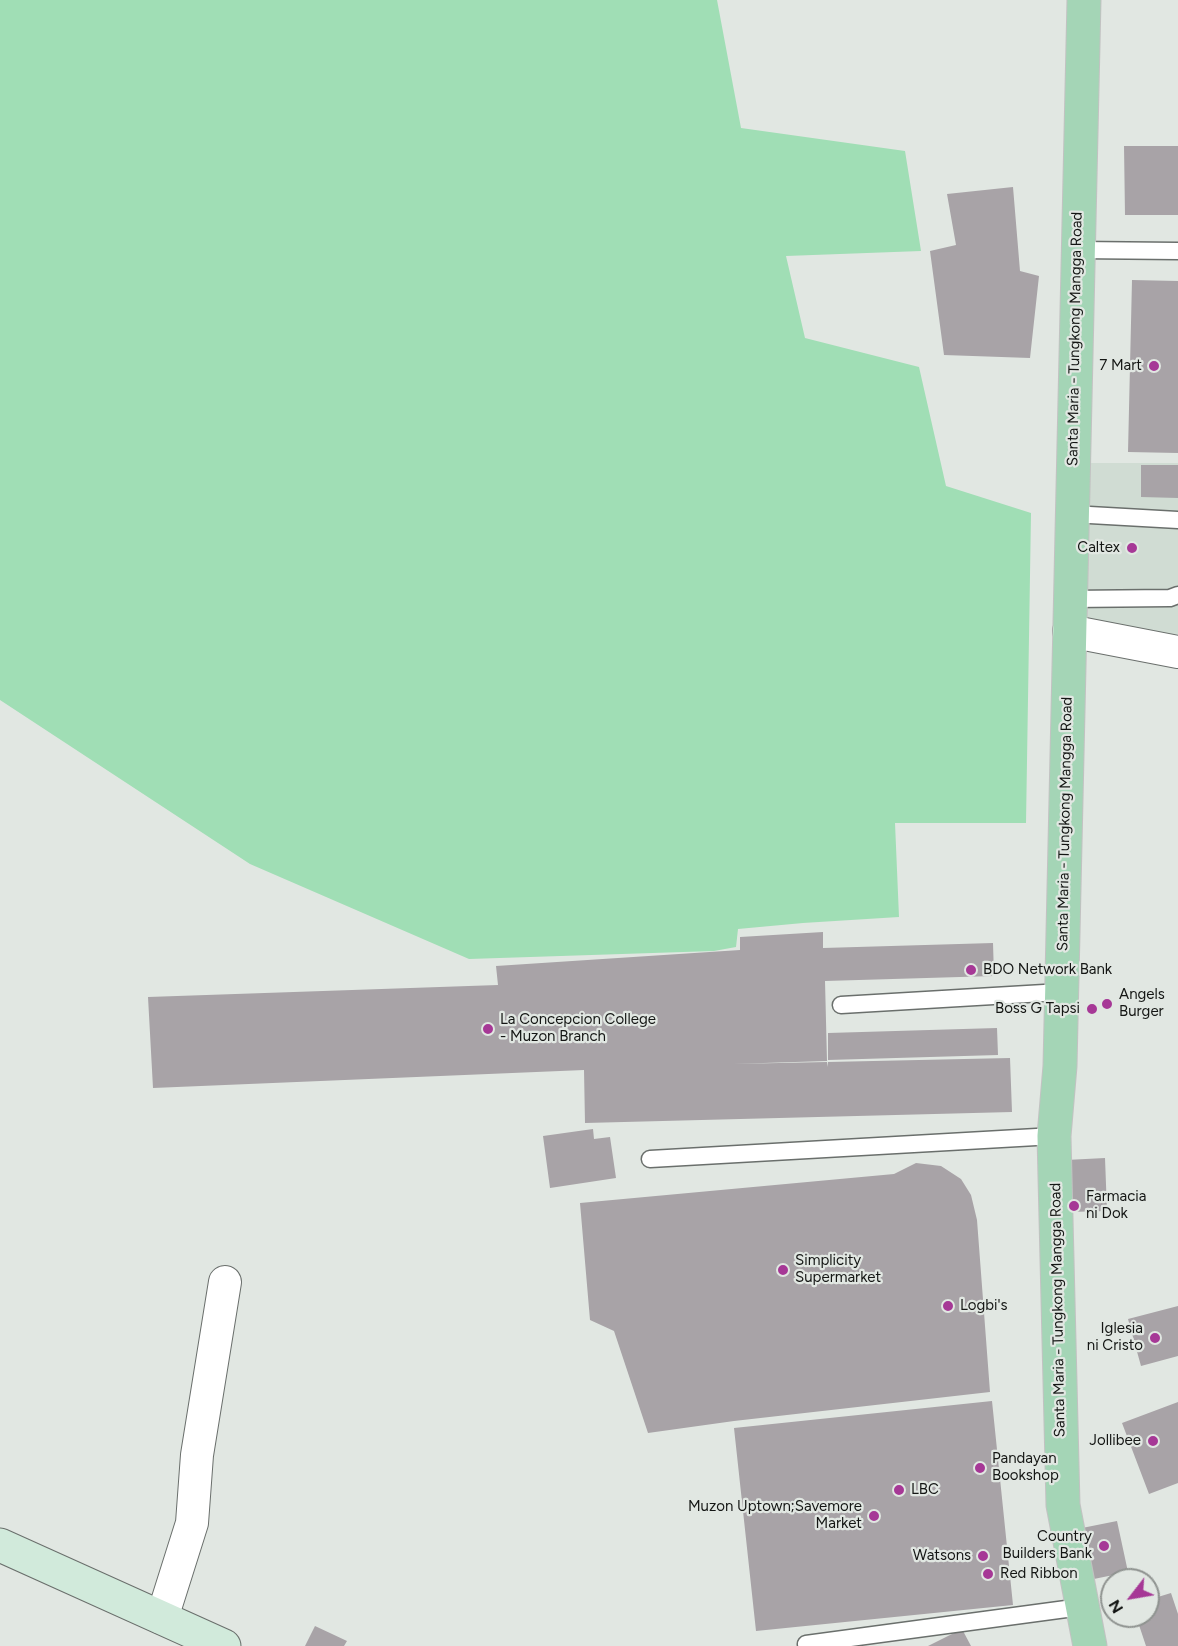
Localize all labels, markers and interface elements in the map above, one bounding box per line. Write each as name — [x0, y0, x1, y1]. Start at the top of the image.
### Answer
street label: Santa Maria - Tungkong Mangga Road — [1064, 212, 1086, 466]
place label: 7 Mart — [1099, 357, 1142, 375]
marker: 7 Mart — [1147, 359, 1161, 373]
place label: Caltex — [1077, 539, 1120, 557]
marker: Caltex — [1125, 541, 1139, 555]
street label: Santa Maria - Tungkong Mangga Road — [1054, 697, 1076, 951]
place label: BDO Network Bank — [983, 961, 1112, 979]
marker: BDO Network Bank — [964, 963, 978, 977]
place label: Angels Burger — [1119, 986, 1165, 1021]
marker: Angels Burger — [1100, 997, 1114, 1011]
place label: Boss G Tapsi — [995, 1000, 1080, 1018]
marker: Boss G Tapsi — [1085, 1002, 1099, 1016]
place label: La Concepcion College - Muzon Branch — [500, 1011, 656, 1046]
marker: La Concepcion College - Muzon Branch — [481, 1022, 495, 1036]
street label: Santa Maria - Tungkong Mangga Road — [1047, 1183, 1069, 1437]
place label: Farmacia ni Dok — [1086, 1188, 1146, 1223]
marker: Farmacia ni Dok — [1067, 1199, 1081, 1213]
place label: Simplicity Supermarket — [795, 1252, 881, 1287]
marker: Simplicity Supermarket — [776, 1263, 790, 1277]
place label: Logbi's — [960, 1297, 1008, 1315]
marker: Logbi's — [941, 1299, 955, 1313]
place label: Iglesia ni Cristo — [1087, 1320, 1143, 1355]
marker: Iglesia ni Cristo — [1148, 1331, 1162, 1345]
place label: Jollibee — [1089, 1432, 1141, 1450]
marker: Jollibee — [1146, 1434, 1160, 1448]
place label: Pandayan Bookshop — [992, 1450, 1059, 1485]
marker: Pandayan Bookshop — [973, 1461, 987, 1475]
place label: LBC — [911, 1481, 939, 1499]
marker: LBC — [892, 1483, 906, 1497]
place label: Muzon Uptown;Savemore Market — [688, 1498, 862, 1533]
marker: Muzon Uptown;Savemore Market — [867, 1509, 881, 1523]
place label: Country Builders Bank — [1002, 1528, 1092, 1563]
marker: Country Builders Bank — [1097, 1539, 1111, 1553]
place label: Watsons — [913, 1547, 971, 1565]
marker: Watsons — [976, 1549, 990, 1563]
place label: Red Ribbon — [1000, 1565, 1078, 1583]
marker: Red Ribbon — [981, 1567, 995, 1581]
north arrow — [1100, 1568, 1160, 1628]
text: N — [1105, 1596, 1127, 1617]

